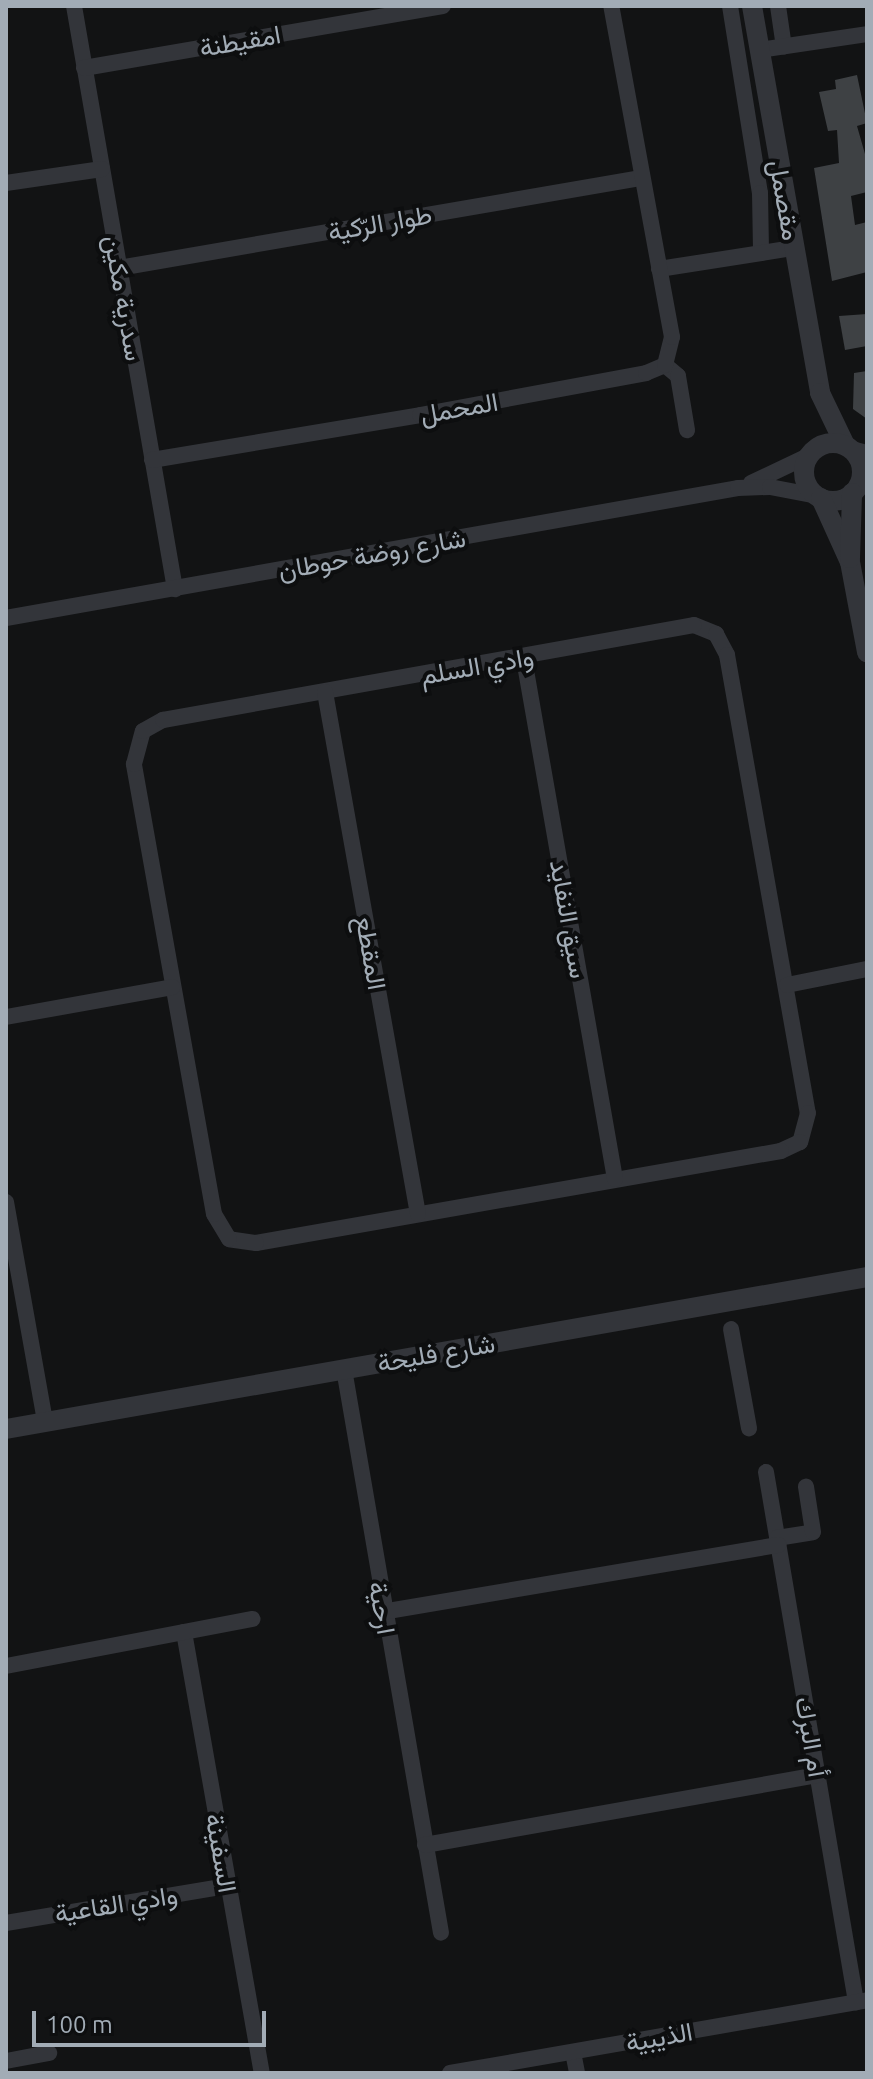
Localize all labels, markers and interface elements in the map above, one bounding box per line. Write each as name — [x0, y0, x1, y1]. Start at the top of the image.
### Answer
street label: امقيطنة — [197, 19, 283, 63]
street label: مقصمل — [763, 157, 807, 243]
street label: طوار الرّكية — [326, 199, 434, 247]
street label: سدرية مكين — [98, 233, 150, 363]
street label: المحمل — [418, 386, 500, 430]
street label: شارع روضة حوطان — [276, 522, 468, 586]
street label: وادي السلم — [418, 641, 536, 691]
street label: سيق النفايد — [543, 857, 595, 981]
street label: المقطع — [349, 914, 393, 992]
street label: شارع فليحة — [375, 1327, 497, 1379]
street label: ارحية — [362, 1579, 402, 1637]
street label: أم البرك — [789, 1694, 833, 1780]
street label: السفينة — [199, 1811, 243, 1895]
street label: وادي القاعية — [52, 1879, 180, 1929]
scale bar — [36, 1995, 270, 2045]
text: 100 m — [46, 2011, 113, 2038]
street label: الذيبية — [623, 2016, 695, 2058]

